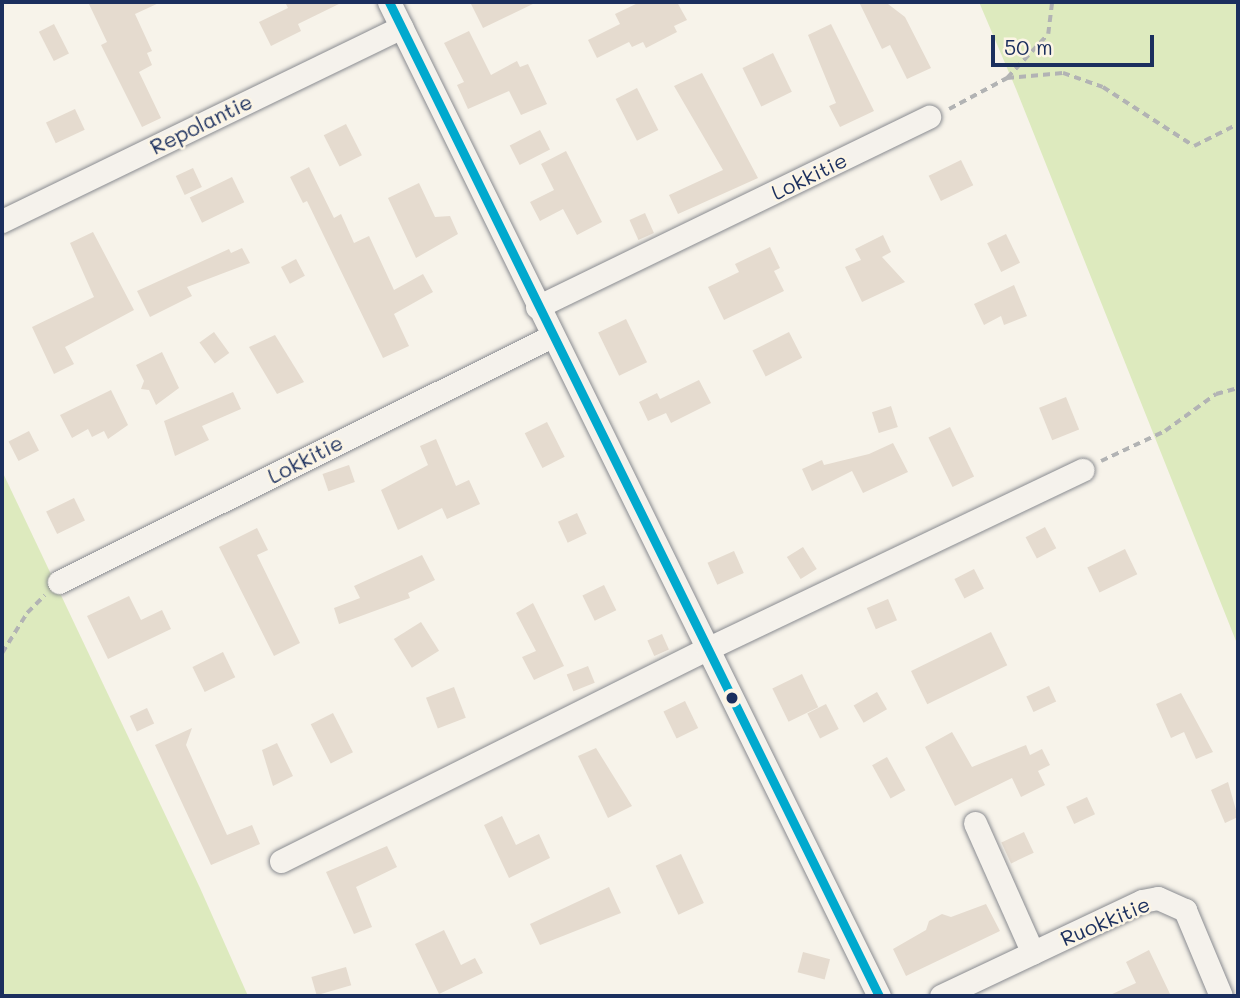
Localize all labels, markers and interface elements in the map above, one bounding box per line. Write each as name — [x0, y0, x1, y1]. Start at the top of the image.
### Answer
scale bar — [995, 21, 1158, 65]
text: 50 m — [1004, 33, 1053, 60]
street label: Repolantie — [146, 88, 256, 160]
street label: Lokkitie — [767, 147, 851, 205]
street label: Lokkitie — [263, 429, 347, 489]
unlabelled marker — [725, 691, 739, 705]
street label: Ruokkitie — [1056, 891, 1154, 951]

